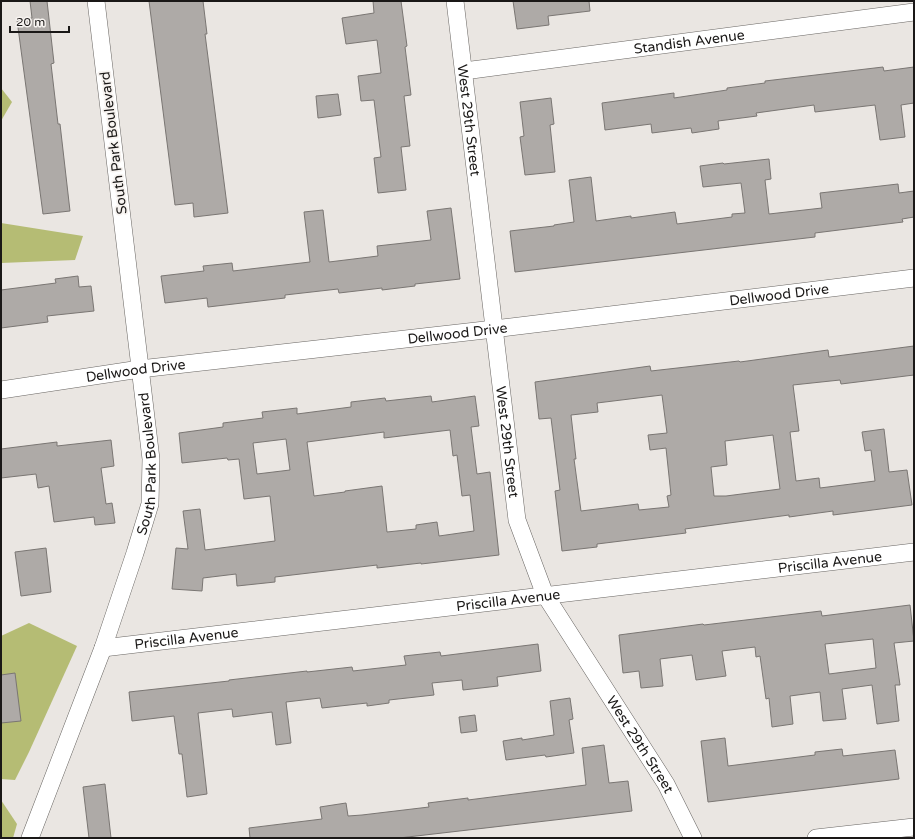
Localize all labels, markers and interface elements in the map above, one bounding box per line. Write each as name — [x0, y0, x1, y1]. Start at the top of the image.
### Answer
scale bar — [10, 8, 69, 34]
text: 20 m — [16, 15, 45, 29]
street label: Standish Avenue — [633, 26, 746, 58]
street label: West 29th Street — [454, 63, 484, 178]
street label: South Park Boulevard — [96, 70, 131, 215]
street label: Dellwood Drive — [728, 280, 830, 309]
street label: Dellwood Drive — [407, 319, 508, 348]
street label: Dellwood Drive — [85, 356, 186, 386]
street label: West 29th Street — [492, 385, 522, 499]
street label: South Park Boulevard — [133, 391, 160, 537]
street label: Priscilla Avenue — [777, 548, 883, 577]
street label: Priscilla Avenue — [455, 586, 561, 615]
street label: Priscilla Avenue — [134, 624, 239, 653]
street label: West 29th Street — [603, 693, 677, 797]

